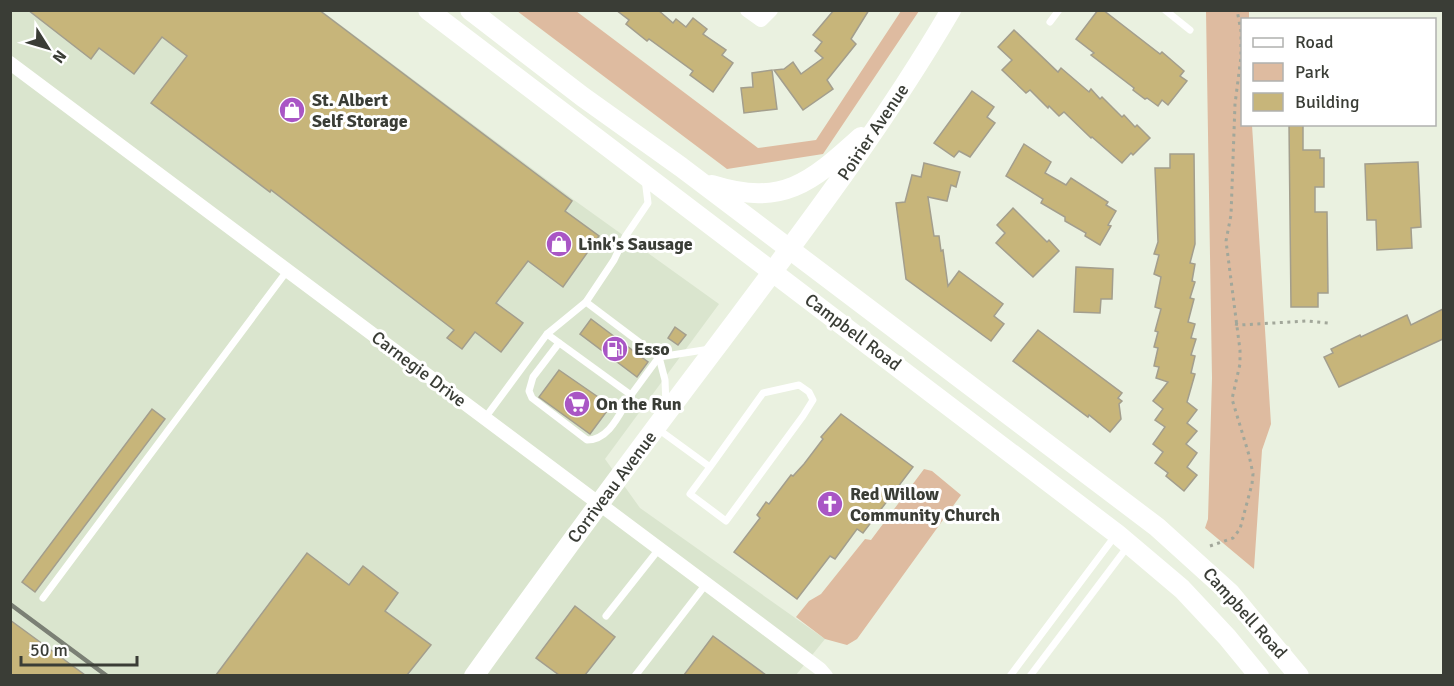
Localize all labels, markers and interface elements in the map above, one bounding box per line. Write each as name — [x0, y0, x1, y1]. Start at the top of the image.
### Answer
north arrow — [18, 18, 78, 78]
legend — [1241, 18, 1436, 126]
text: Road — [1295, 31, 1334, 53]
text: N — [48, 46, 71, 67]
text: Park — [1295, 61, 1330, 83]
street label: Poirier Avenue — [833, 80, 913, 184]
place label: St. Albert Self Storage — [312, 89, 408, 132]
text: Building — [1295, 91, 1359, 113]
shop icon: St. Albert Self Storage — [277, 95, 307, 125]
shop icon: Link's Sausage — [544, 229, 574, 259]
place label: Link's Sausage — [578, 233, 693, 255]
street label: Campbell Road — [800, 289, 906, 375]
street label: Carnegie Drive — [367, 326, 471, 412]
fuel station icon: Esso — [600, 334, 630, 364]
place label: Esso — [634, 338, 670, 360]
supermarket icon: On the Run — [562, 389, 592, 419]
place label: On the Run — [596, 393, 682, 415]
street label: Corriveau Avenue — [563, 427, 661, 547]
place label: Red Willow Community Church — [850, 483, 1000, 526]
church icon: Red Willow Community Church — [815, 489, 845, 519]
street label: Campbell Road — [1198, 563, 1292, 663]
scale bar — [21, 629, 136, 667]
text: 50 m — [30, 639, 68, 661]

